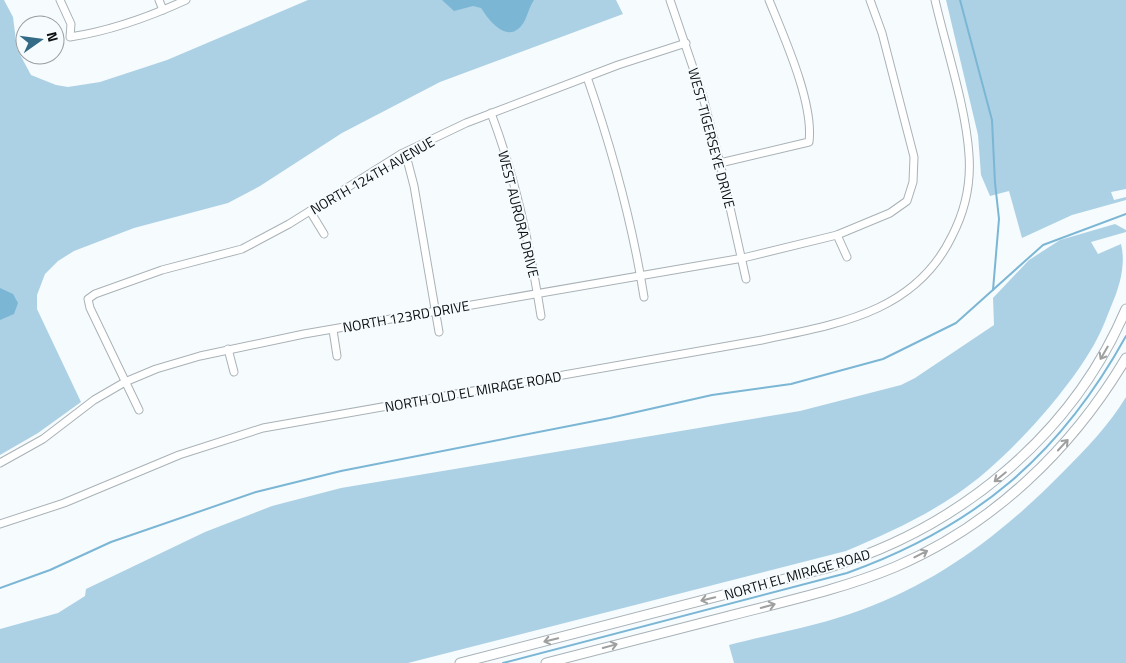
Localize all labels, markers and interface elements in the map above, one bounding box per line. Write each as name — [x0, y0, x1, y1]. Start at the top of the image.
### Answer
north arrow — [15, 15, 65, 65]
text: N — [42, 29, 64, 44]
street label: WEST TIGERSEYE DRIVE — [683, 65, 741, 211]
street label: NORTH 124TH AVENUE — [306, 131, 438, 219]
street label: WEST AURORA DRIVE — [493, 148, 545, 280]
street label: NORTH 123RD DRIVE — [341, 294, 471, 337]
one-way arrow — [1099, 345, 1108, 360]
street label: NORTH OLD EL MIRAGE ROAD — [383, 365, 563, 417]
one-way arrow — [1057, 439, 1069, 451]
one-way arrow — [994, 471, 1007, 482]
street label: NORTH EL MIRAGE ROAD — [722, 543, 872, 605]
one-way arrow — [913, 549, 928, 558]
one-way arrow — [701, 595, 717, 605]
one-way arrow — [759, 601, 775, 610]
one-way arrow — [543, 636, 559, 645]
one-way arrow — [602, 641, 618, 651]

